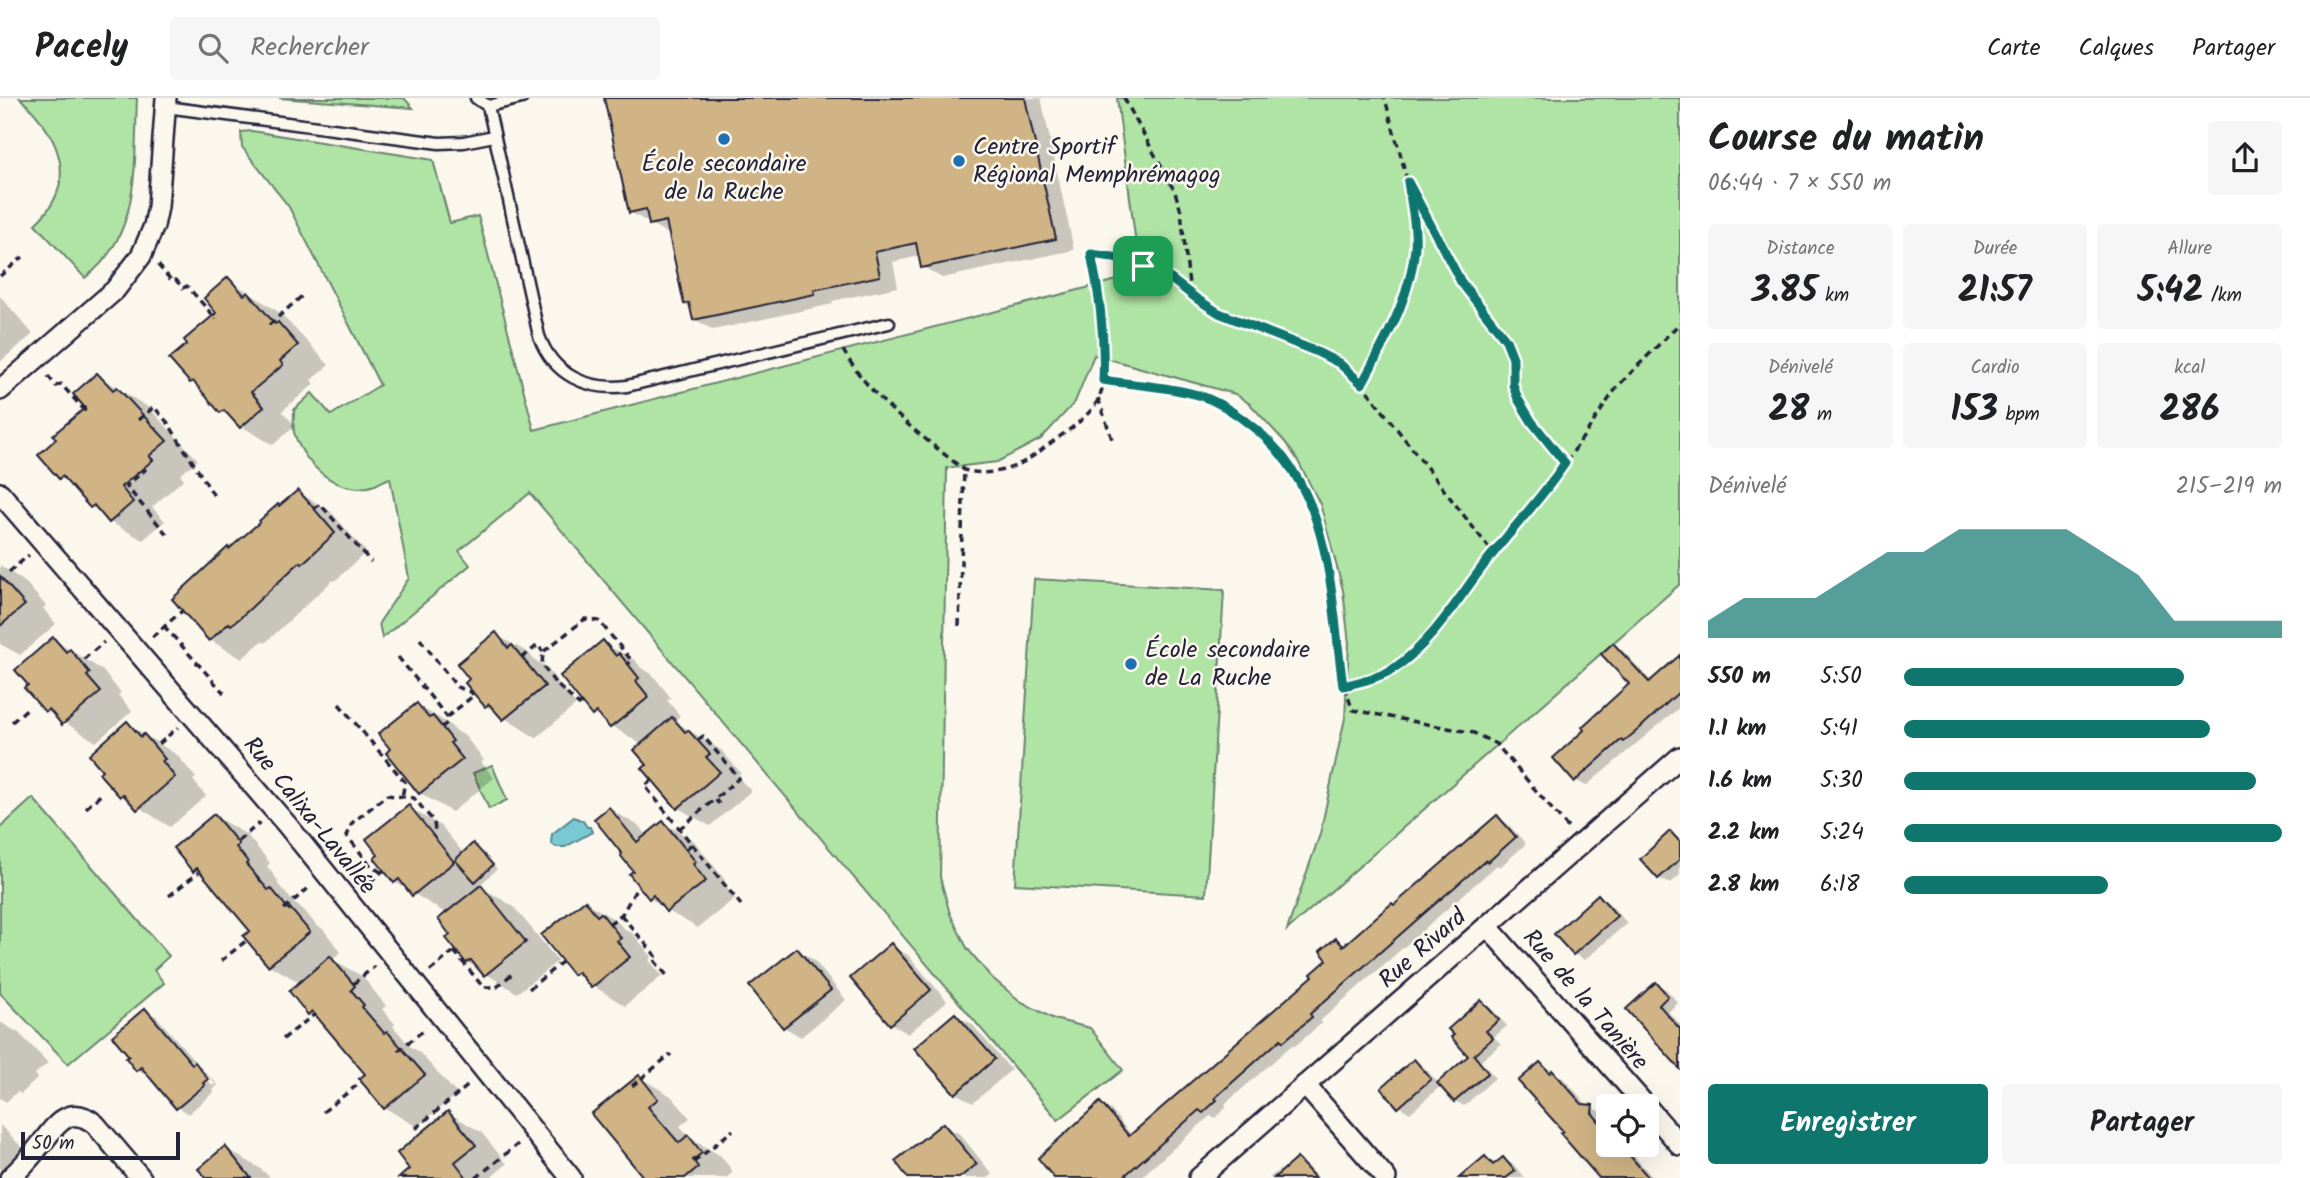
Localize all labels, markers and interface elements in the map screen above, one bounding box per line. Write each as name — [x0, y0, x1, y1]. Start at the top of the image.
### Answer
search box — [170, 17, 660, 80]
text: Pacely — [35, 22, 128, 75]
text: Rechercher — [250, 27, 369, 69]
icon: search — [194, 29, 232, 67]
text: Carte — [1987, 29, 2041, 68]
text: Calques — [2079, 29, 2154, 68]
text: Partager — [2192, 29, 2275, 68]
text: Course du matin — [1708, 110, 1984, 170]
button: share — [2208, 121, 2282, 195]
place label: Centre Sportif Régional Memphrémagog — [973, 128, 1221, 195]
marker: École secondaire de la Ruche — [716, 131, 732, 147]
place label: École secondaire de la Ruche — [642, 145, 807, 212]
marker: Centre Sportif Régional Memphrémagog — [951, 153, 967, 169]
text: 06:44 · 7 × 550 m — [1708, 166, 1891, 202]
text: Distance — [1766, 234, 1834, 264]
text: Durée — [1973, 234, 2017, 264]
text: Allure — [2167, 234, 2212, 264]
pin — [1113, 236, 1173, 296]
icon: arrive — [1124, 247, 1162, 285]
text: 3.85 — [1752, 264, 1817, 320]
text: 21:57 — [1958, 264, 2032, 320]
text: 5:42 — [2138, 264, 2203, 320]
text: km — [1817, 281, 1849, 311]
text: /km — [2203, 281, 2242, 311]
text: Dénivelé — [1768, 353, 1833, 383]
text: Cardio — [1970, 353, 2020, 383]
text: kcal — [2174, 353, 2205, 383]
text: 28 — [1768, 383, 1809, 439]
text: 153 — [1950, 383, 1998, 439]
text: 286 — [2160, 383, 2220, 439]
text: m — [1809, 400, 1832, 430]
text: bpm — [1998, 400, 2040, 430]
text: Dénivelé — [1708, 469, 1786, 505]
text: 215–219 m — [2176, 469, 2282, 505]
place label: École secondaire de La Ruche — [1145, 631, 1310, 698]
marker: École secondaire de La Ruche — [1123, 656, 1139, 672]
text: 550 m — [1708, 659, 1771, 695]
text: 5:50 — [1820, 659, 1862, 695]
text: 1.1 km — [1708, 711, 1766, 747]
text: 5:41 — [1820, 711, 1858, 747]
street label: Rue Calixa-Lavallée — [233, 728, 385, 904]
text: 1.6 km — [1708, 763, 1772, 799]
text: 5:30 — [1820, 763, 1863, 799]
text: 2.2 km — [1708, 815, 1779, 851]
text: 5:24 — [1820, 815, 1864, 851]
text: 2.8 km — [1708, 867, 1779, 903]
text: 6:18 — [1820, 867, 1860, 903]
street label: Rue Rivard — [1370, 899, 1477, 999]
street label: Rue de la Tanière — [1512, 920, 1658, 1080]
button: Enregistrer — [1708, 1084, 1988, 1164]
button: Partager — [2002, 1084, 2282, 1164]
map controls — [1596, 1094, 1659, 1157]
button: locate — [1596, 1094, 1659, 1157]
scale bar — [21, 1129, 180, 1161]
text: 50 m — [32, 1129, 74, 1159]

